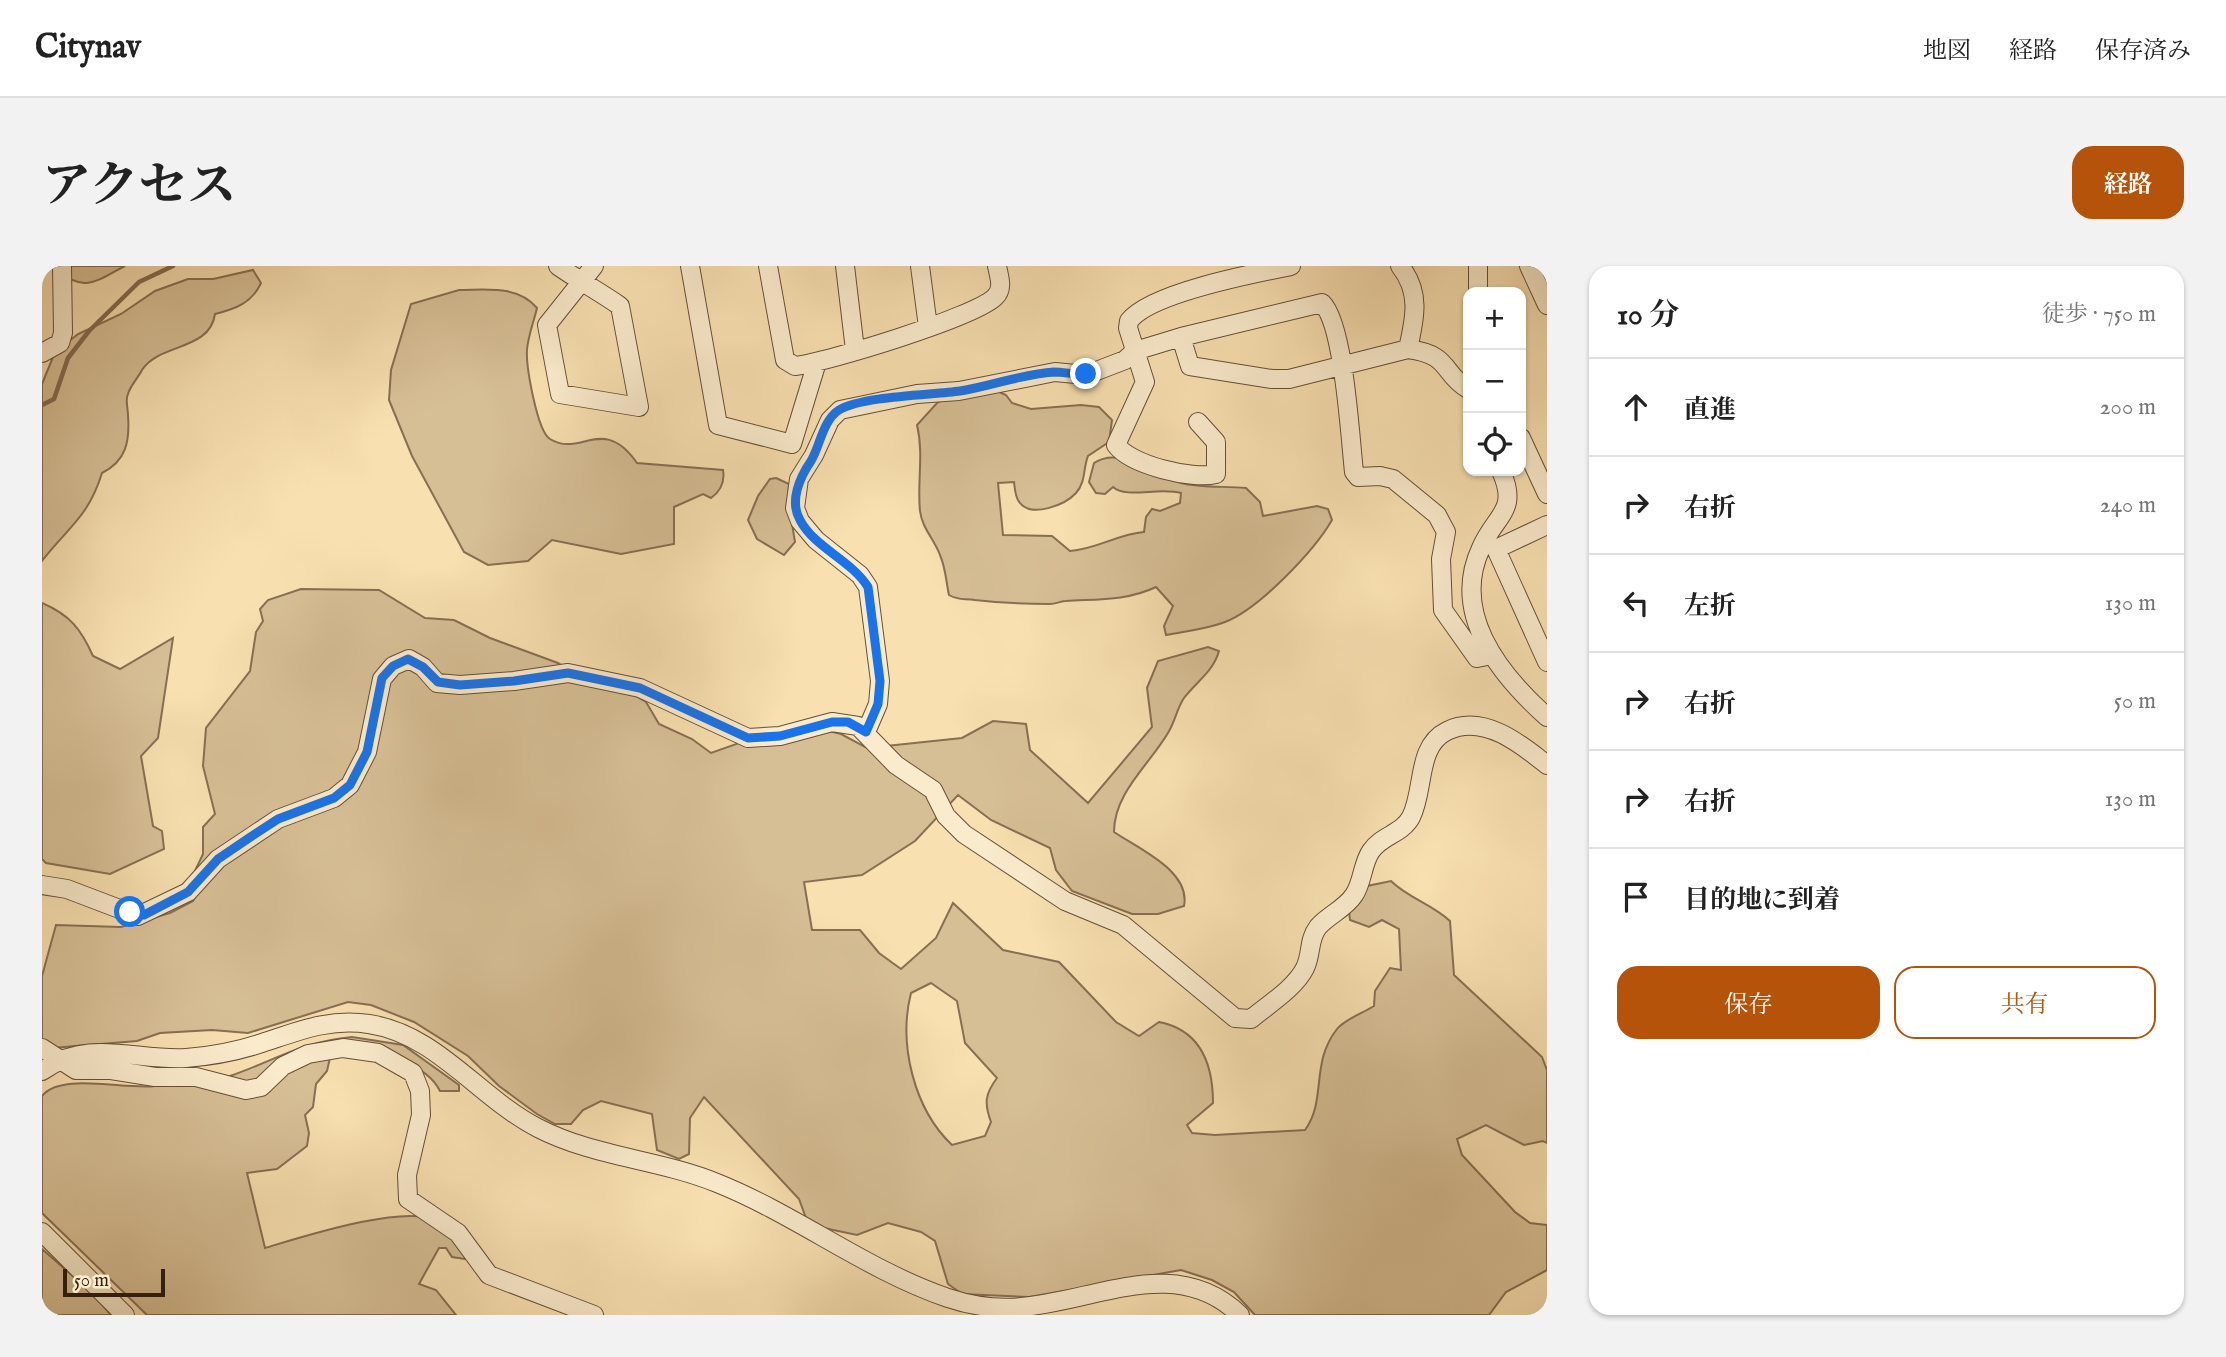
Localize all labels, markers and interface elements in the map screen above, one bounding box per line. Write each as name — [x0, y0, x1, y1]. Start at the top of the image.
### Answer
text: Citynav — [35, 27, 141, 69]
text: 地図 — [1923, 36, 1971, 67]
text: 経路 — [2009, 36, 2057, 67]
text: 保存済み — [2095, 36, 2191, 67]
button: 経路 — [2072, 146, 2184, 219]
text: アクセス — [42, 157, 237, 219]
map controls — [1463, 287, 1526, 476]
button: + — [1463, 287, 1526, 350]
text: 10 分 — [1617, 297, 1679, 335]
text: 徒歩 · 750 m — [2042, 300, 2156, 329]
button: − — [1463, 350, 1526, 413]
route end — [1070, 358, 1101, 389]
icon: ahead — [1617, 388, 1655, 426]
text: 200 m — [2100, 393, 2156, 422]
text: 直進 — [1684, 394, 1736, 427]
button: locate — [1463, 413, 1526, 476]
icon: right — [1617, 486, 1655, 524]
text: 240 m — [2100, 491, 2156, 520]
text: 右折 — [1684, 492, 1736, 525]
icon: left — [1617, 584, 1655, 622]
text: 130 m — [2105, 589, 2156, 618]
text: 左折 — [1684, 590, 1736, 623]
icon: right — [1617, 682, 1655, 720]
text: 50 m — [2114, 687, 2156, 716]
text: 右折 — [1684, 688, 1736, 721]
icon: right — [1617, 780, 1655, 818]
text: 130 m — [2105, 785, 2156, 814]
text: 右折 — [1684, 786, 1736, 819]
icon: arrive — [1617, 878, 1655, 916]
text: 目的地に到着 — [1684, 884, 1840, 917]
route start — [114, 896, 145, 927]
button: 保存 — [1617, 966, 1880, 1039]
button: 共有 — [1894, 966, 2156, 1039]
scale bar — [63, 1266, 164, 1298]
text: 50 m — [74, 1269, 109, 1293]

